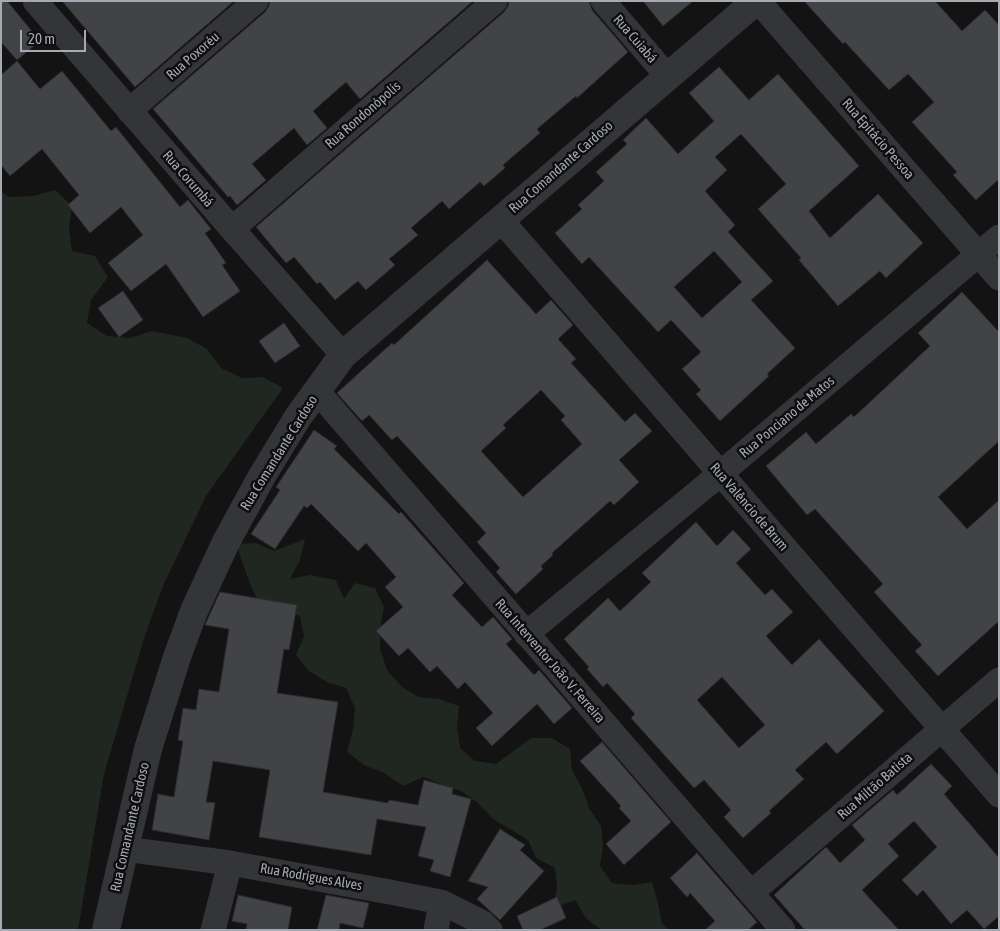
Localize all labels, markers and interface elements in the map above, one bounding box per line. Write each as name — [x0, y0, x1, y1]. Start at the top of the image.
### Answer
street label: Rua Cuiabá — [610, 12, 660, 66]
scale bar — [22, 20, 89, 52]
street label: Rua Poxoréu — [163, 28, 223, 84]
text: 20 m — [28, 30, 55, 47]
street label: Rua Rondonópolis — [322, 78, 404, 152]
street label: Rua Epitácio Pessoa — [838, 95, 918, 183]
street label: Rua Comandante Cardoso — [506, 117, 616, 217]
street label: Rua Corumbá — [159, 147, 217, 211]
street label: Rua Ponciano de Matos — [736, 372, 838, 462]
street label: Rua Comandante Cardoso — [237, 392, 321, 514]
street label: Rua Valêncio de Brum — [706, 460, 792, 554]
street label: Rua Interventor João V. Ferreira — [492, 596, 608, 726]
street label: Rua Miltão Batista — [834, 749, 916, 823]
street label: Rua Comandante Cardoso — [107, 761, 153, 893]
street label: Rua Rodrigues Alves — [259, 860, 363, 894]

